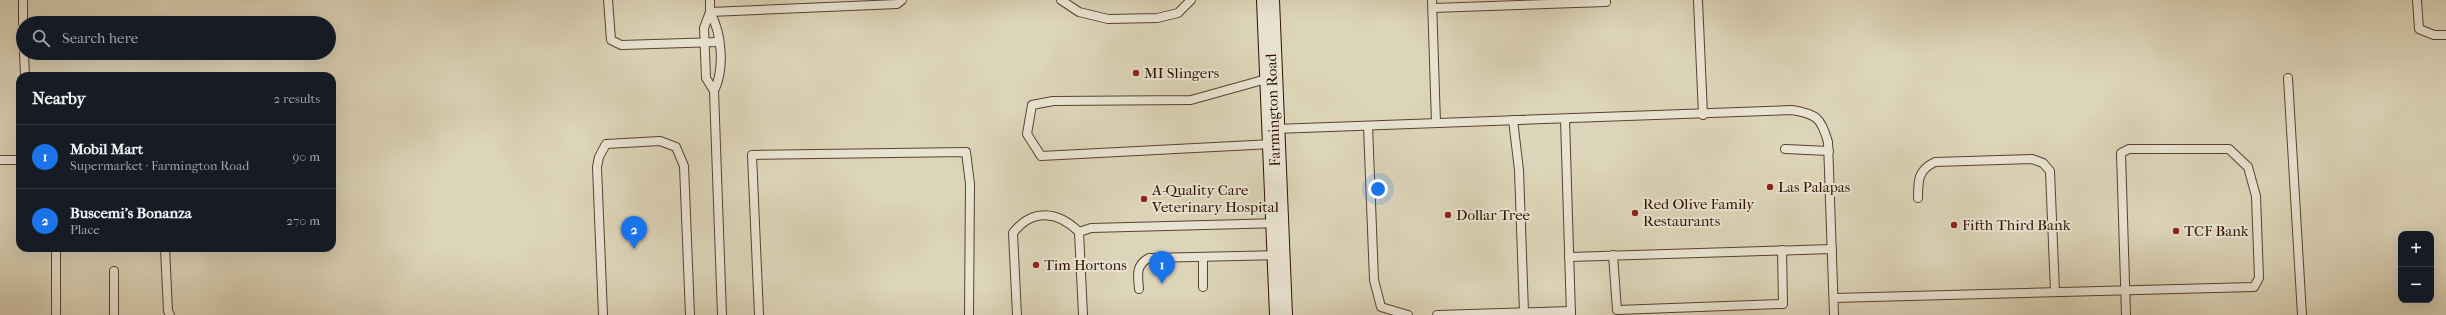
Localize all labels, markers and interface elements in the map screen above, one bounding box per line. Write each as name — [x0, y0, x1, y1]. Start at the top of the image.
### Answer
search box — [16, 16, 336, 60]
icon: search — [30, 27, 52, 49]
text: Search here — [62, 29, 138, 47]
street label: Farmington Road — [1262, 52, 1284, 167]
place label: MI Slingers — [1144, 64, 1220, 82]
marker: MI Slingers — [1131, 68, 1141, 78]
text: Nearby — [32, 88, 86, 108]
text: 2 results — [274, 91, 320, 106]
text: Mobil Mart — [70, 140, 143, 158]
text: 1 — [43, 149, 47, 164]
text: 90 m — [292, 149, 320, 164]
text: Supermarket · Farmington Road — [70, 158, 249, 173]
place label: Las Palapas — [1778, 178, 1851, 196]
your location — [1368, 179, 1388, 199]
place label: A-Quality Care Veterinary Hospital — [1151, 181, 1279, 216]
marker: Las Palapas — [1765, 182, 1775, 192]
marker: A-Quality Care Veterinary Hospital — [1139, 194, 1149, 204]
place label: Red Olive Family Restaurants — [1643, 195, 1755, 230]
text: Buscemi's Bonanza — [70, 204, 192, 222]
place label: Dollar Tree — [1456, 206, 1531, 224]
marker: Red Olive Family Restaurants — [1630, 208, 1640, 218]
marker: Dollar Tree — [1443, 210, 1453, 220]
text: 2 — [42, 213, 48, 228]
text: 270 m — [286, 213, 320, 228]
pin: 2 — [621, 216, 647, 249]
place label: Fifth Third Bank — [1962, 216, 2071, 234]
marker: Fifth Third Bank — [1949, 220, 1959, 230]
text: Place — [70, 222, 100, 237]
place label: TCF Bank — [2184, 222, 2249, 240]
marker: TCF Bank — [2171, 226, 2181, 236]
map controls — [2398, 231, 2434, 303]
button: + — [2398, 231, 2434, 267]
pin: 1 — [1149, 251, 1175, 284]
place label: Tim Hortons — [1044, 256, 1127, 274]
marker: Tim Hortons — [1031, 260, 1041, 270]
button: − — [2398, 267, 2434, 303]

